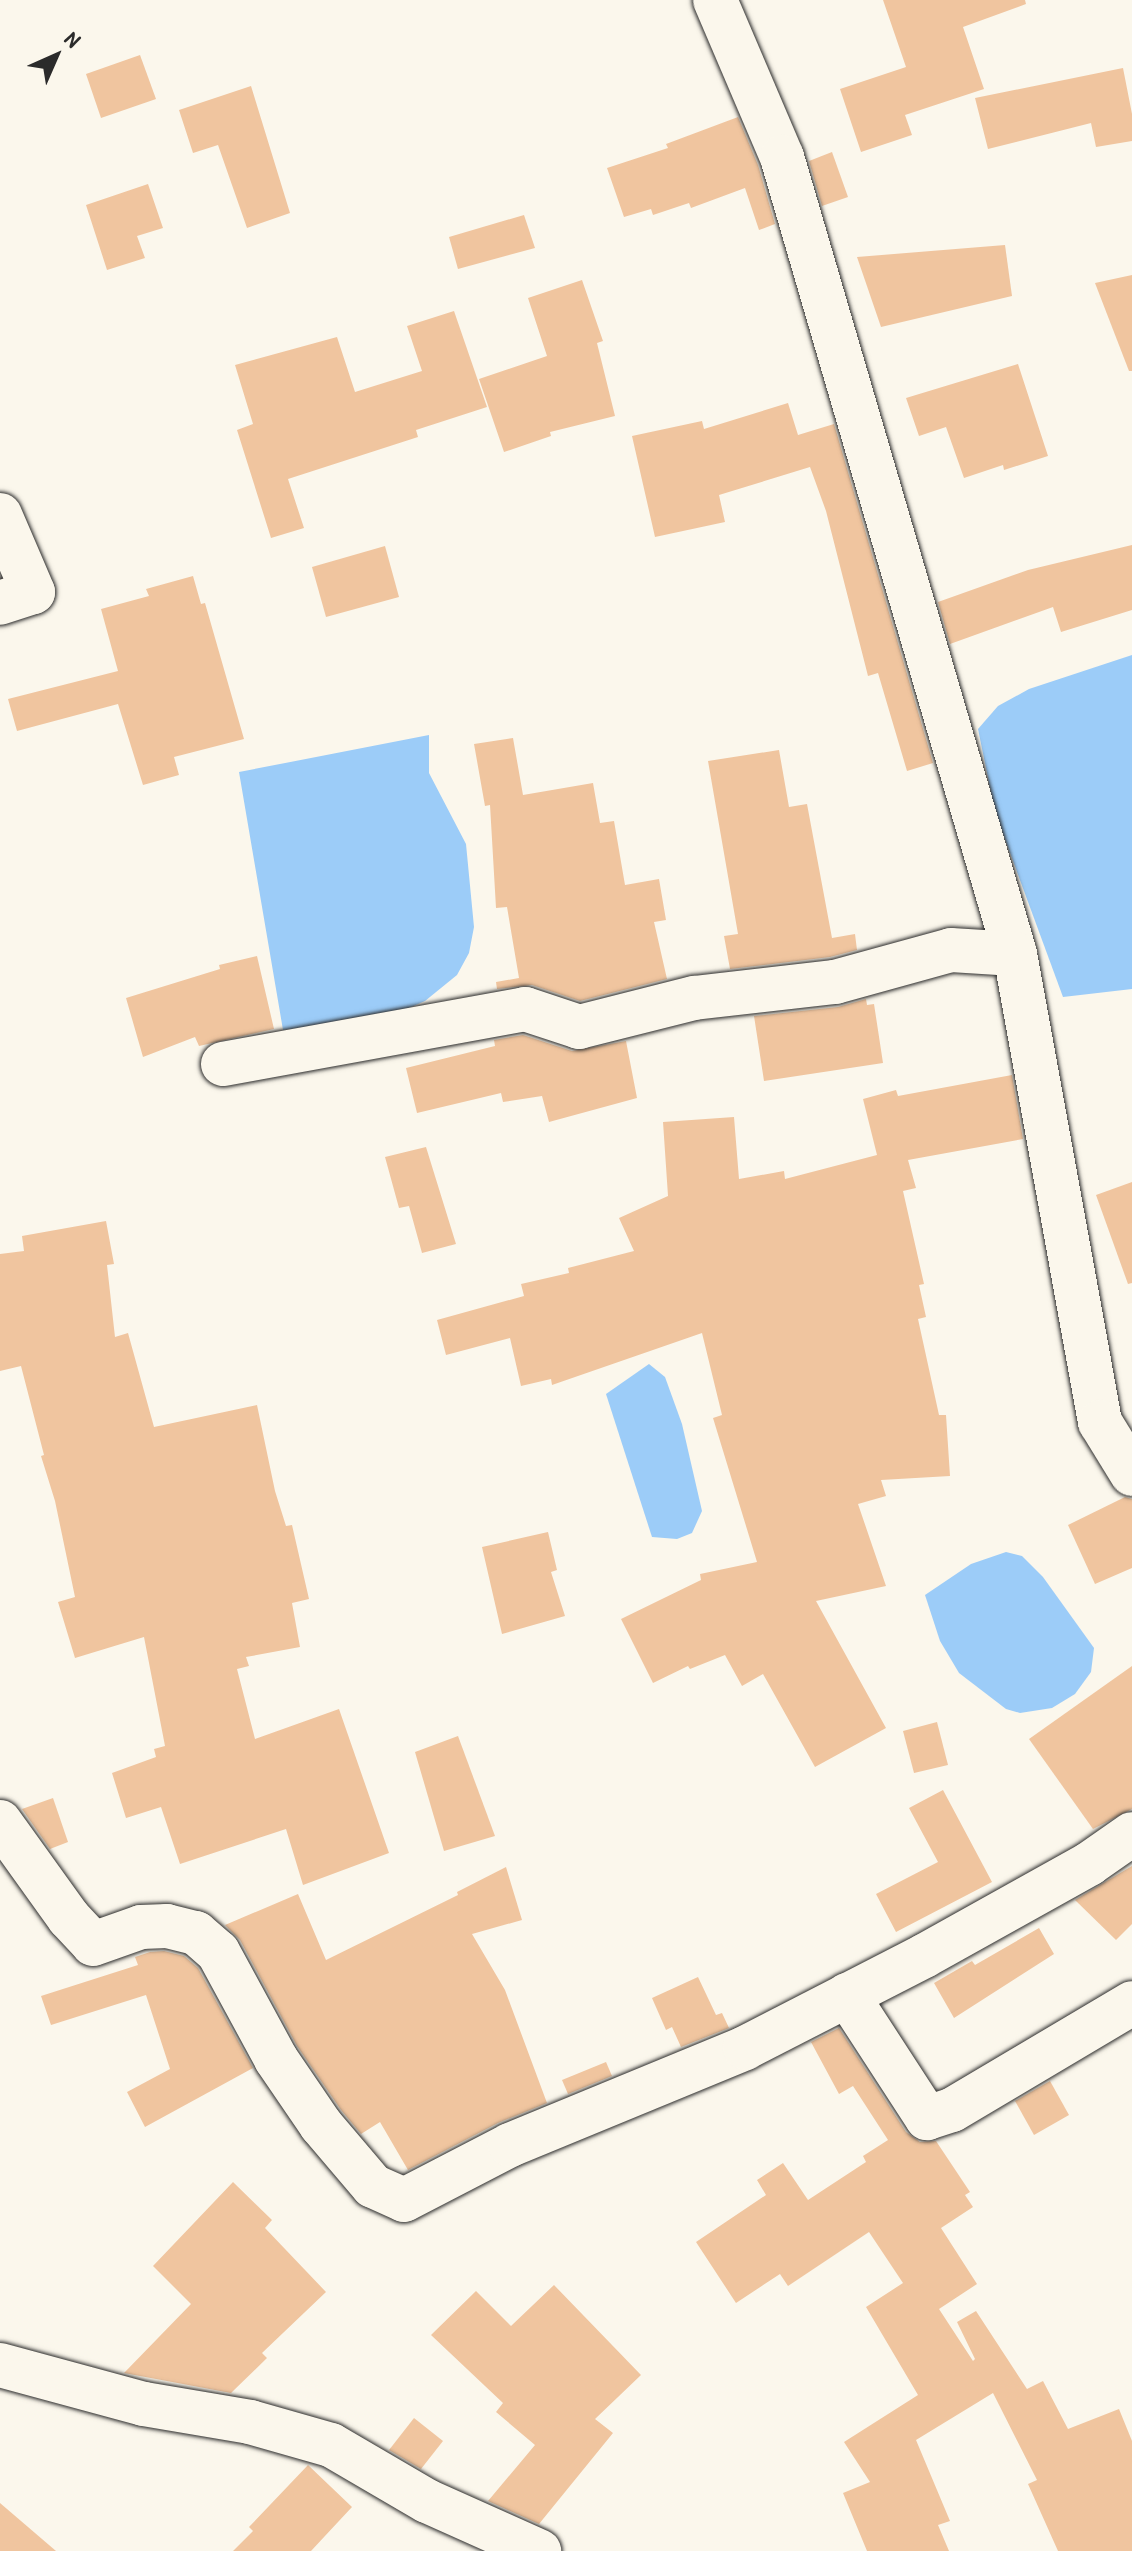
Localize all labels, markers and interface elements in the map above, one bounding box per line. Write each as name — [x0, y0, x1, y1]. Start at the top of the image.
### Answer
north arrow — [16, 16, 96, 96]
text: N — [58, 24, 88, 54]

